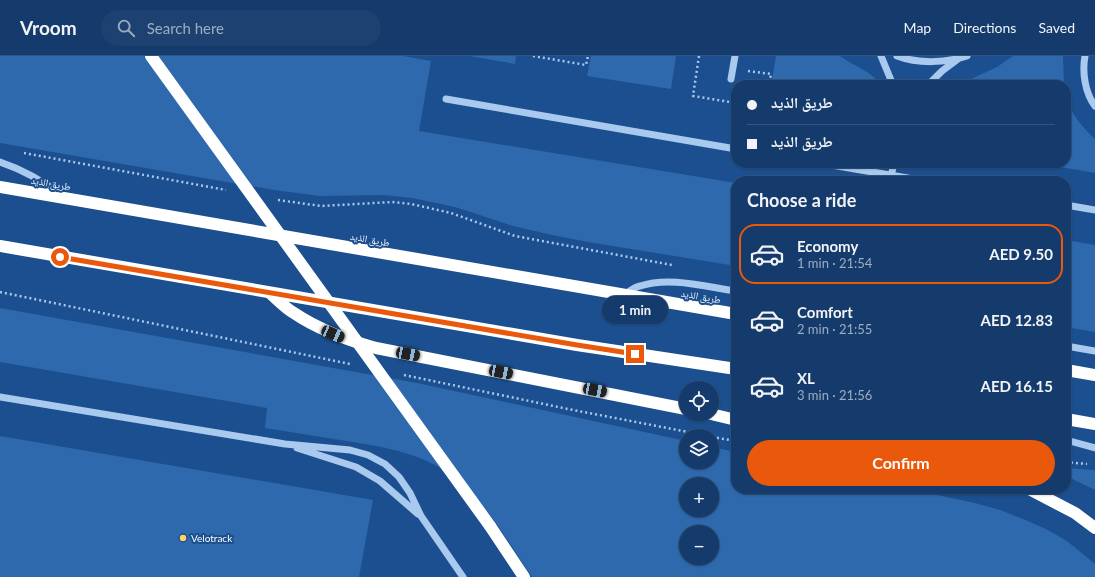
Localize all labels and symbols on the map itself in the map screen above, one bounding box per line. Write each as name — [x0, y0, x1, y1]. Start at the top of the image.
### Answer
street label: طريق الذيد — [30, 174, 72, 193]
street label: طريق الذيد — [349, 230, 391, 249]
route start — [51, 248, 69, 266]
street label: طريق الذيد — [680, 287, 722, 306]
callout: 1 min — [602, 296, 668, 324]
car — [320, 324, 346, 344]
route end — [626, 345, 644, 363]
car — [395, 346, 421, 362]
car — [488, 364, 514, 380]
car — [582, 382, 608, 398]
place label: Velotrack — [191, 532, 233, 544]
marker: Velotrack — [178, 533, 188, 543]

